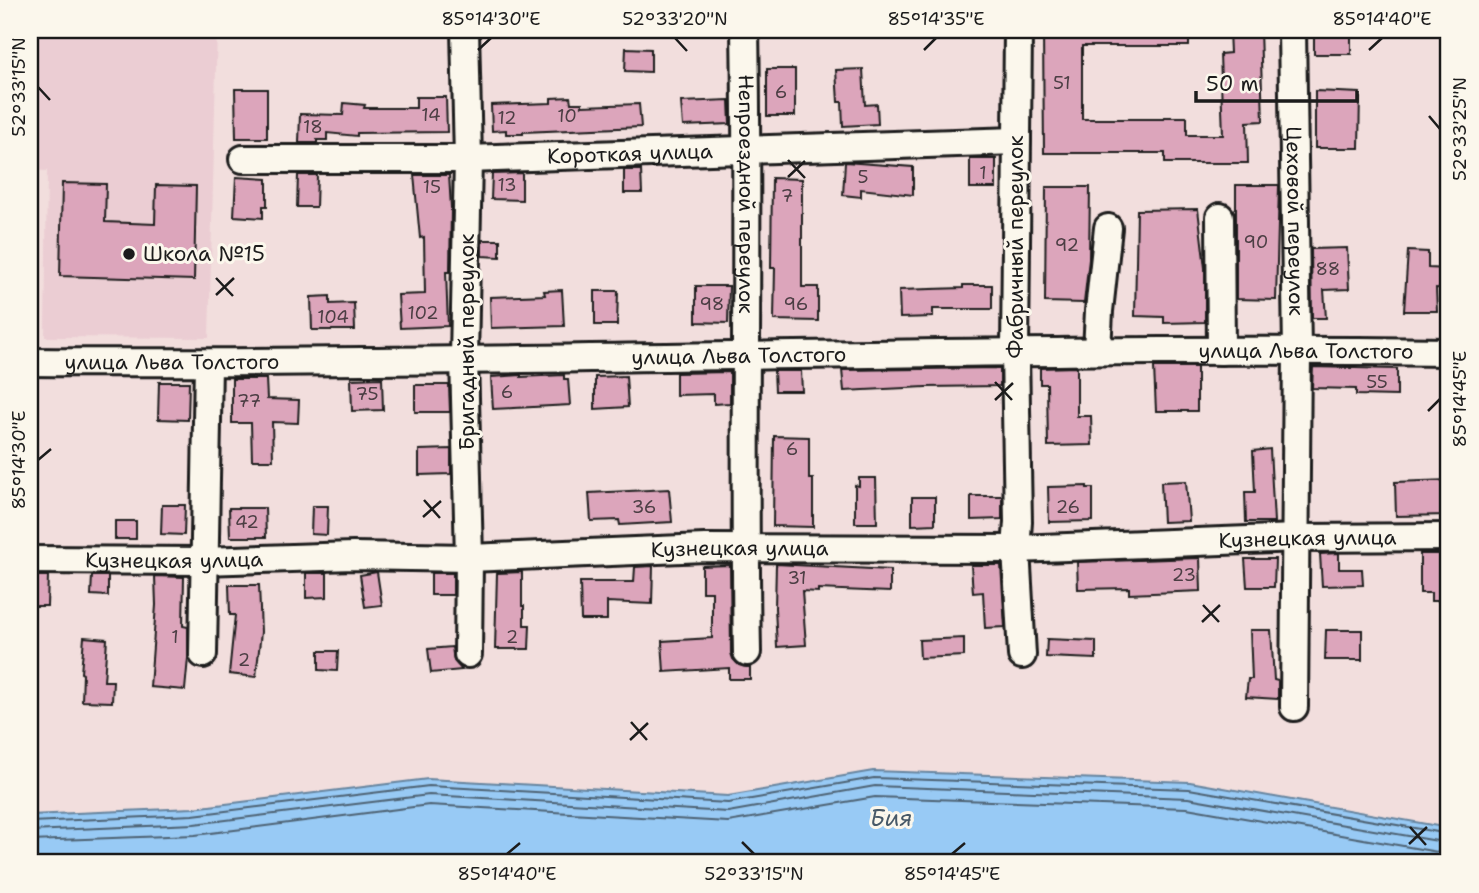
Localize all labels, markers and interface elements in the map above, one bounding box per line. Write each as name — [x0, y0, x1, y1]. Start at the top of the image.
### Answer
text: 85°14'30"E — [441, 7, 541, 31]
text: 52°33'20"N — [622, 7, 728, 31]
text: 85°14'35"E — [887, 7, 985, 31]
text: 85°14'40"E — [1333, 7, 1432, 31]
text: 52°33'15"N — [7, 37, 31, 137]
scale bar — [1196, 60, 1356, 104]
text: 50 m — [1206, 70, 1259, 98]
house number: 51 — [1053, 71, 1071, 95]
street label: Непроездной переулок — [732, 74, 760, 314]
text: 52°33'25"N — [1448, 77, 1472, 181]
house number: 6 — [775, 80, 787, 104]
house number: 14 — [421, 103, 441, 127]
house number: 10 — [557, 104, 577, 128]
house number: 12 — [497, 106, 517, 130]
house number: 18 — [303, 115, 323, 139]
street label: Цеховой переулок — [1280, 126, 1310, 316]
street label: Фабричный переулок — [1002, 135, 1030, 359]
street label: Короткая улица — [546, 137, 713, 170]
house number: 1 — [979, 161, 987, 185]
house number: 5 — [857, 165, 869, 189]
house number: 13 — [497, 173, 517, 197]
house number: 15 — [423, 175, 441, 199]
house number: 7 — [781, 184, 793, 208]
house number: 90 — [1244, 230, 1268, 254]
house number: 92 — [1055, 233, 1079, 257]
street label: Бригадный переулок — [453, 234, 481, 450]
place label: Школа №15 — [143, 240, 265, 268]
marker: Школа №15 — [121, 246, 137, 262]
house number: 88 — [1316, 257, 1340, 281]
house number: 98 — [700, 292, 724, 316]
house number: 96 — [784, 292, 808, 316]
house number: 102 — [407, 301, 439, 325]
house number: 104 — [317, 305, 349, 329]
street label: улица Льва Толстого — [1198, 337, 1414, 366]
street label: улица Льва Толстого — [631, 340, 847, 372]
street label: улица Льва Толстого — [64, 348, 280, 376]
text: 85°14'45"E — [1448, 351, 1472, 447]
house number: 55 — [1366, 370, 1388, 394]
house number: 6 — [501, 380, 513, 404]
house number: 75 — [356, 382, 378, 406]
house number: 77 — [237, 389, 261, 413]
text: 85°14'30"E — [7, 410, 31, 510]
house number: 6 — [786, 437, 798, 461]
house number: 36 — [632, 495, 656, 519]
house number: 26 — [1056, 495, 1080, 519]
house number: 42 — [235, 510, 259, 534]
street label: Кузнецкая улица — [1218, 523, 1397, 555]
street label: Кузнецкая улица — [650, 534, 829, 564]
street label: Кузнецкая улица — [85, 545, 263, 575]
house number: 23 — [1172, 563, 1196, 587]
house number: 31 — [787, 566, 807, 590]
house number: 1 — [171, 625, 179, 649]
house number: 2 — [506, 625, 518, 649]
house number: 2 — [238, 648, 250, 672]
water label: Бия — [870, 803, 912, 833]
text: 85°14'40"E — [458, 862, 557, 886]
text: 52°33'15"N — [704, 862, 804, 886]
text: 85°14'45"E — [904, 862, 1000, 886]

